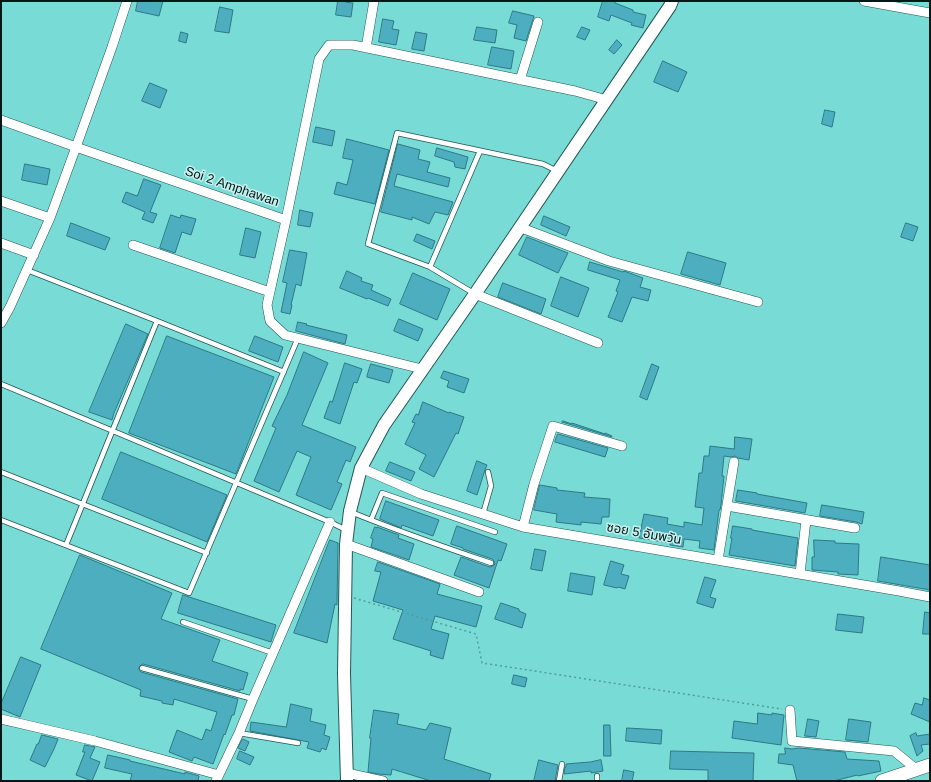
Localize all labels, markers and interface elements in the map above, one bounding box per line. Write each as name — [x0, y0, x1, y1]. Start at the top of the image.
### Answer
street label: Soi 2 Amphawan — [183, 164, 281, 210]
street label: ซอย 5 อัมพวัน — [605, 520, 683, 548]

